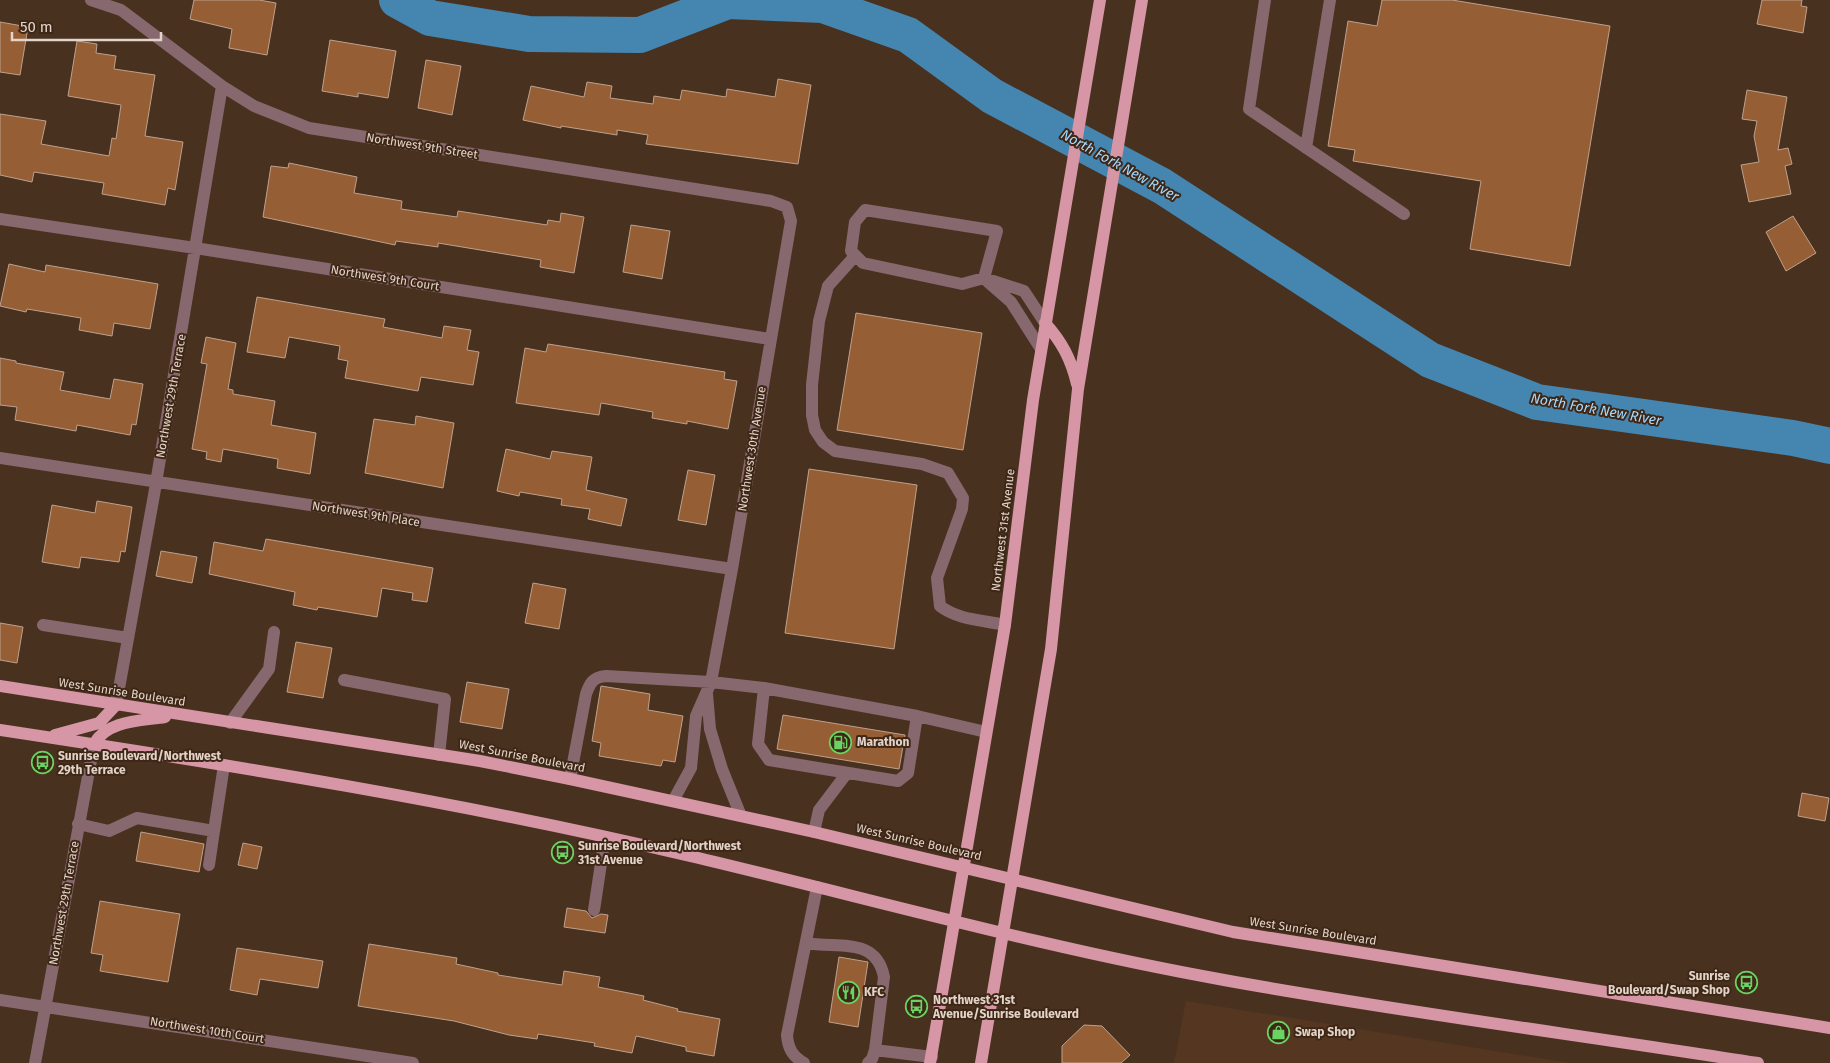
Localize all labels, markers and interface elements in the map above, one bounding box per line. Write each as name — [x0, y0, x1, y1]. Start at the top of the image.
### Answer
scale bar — [12, 10, 161, 42]
text: 50 m — [20, 18, 53, 36]
water label: North Fork New River — [1058, 126, 1182, 205]
street label: Northwest 9th Street — [365, 130, 479, 162]
street label: Northwest 9th Court — [330, 263, 441, 294]
street label: Northwest 29th Terrace — [153, 333, 189, 459]
street label: Northwest 30th Avenue — [735, 385, 769, 513]
water label: North Fork New River — [1529, 390, 1663, 429]
street label: Northwest 31st Avenue — [989, 468, 1017, 592]
street label: Northwest 9th Place — [311, 499, 421, 529]
street label: West Sunrise Boulevard — [58, 675, 186, 709]
fuel station icon: Marathon — [829, 730, 853, 754]
place label: Marathon — [857, 735, 910, 749]
street label: West Sunrise Boulevard — [458, 737, 586, 775]
place label: Sunrise Boulevard/Northwest 29th Terrace — [58, 749, 222, 777]
bus stop icon: Sunrise Boulevard/Northwest 29th Terrace — [30, 751, 54, 775]
street label: West Sunrise Boulevard — [855, 821, 983, 863]
place label: Sunrise Boulevard/Northwest 31st Avenue — [577, 839, 742, 867]
street label: Northwest 29th Terrace — [46, 840, 82, 966]
bus stop icon: Sunrise Boulevard/Northwest 31st Avenue — [550, 841, 574, 865]
street label: West Sunrise Boulevard — [1249, 914, 1377, 948]
place label: Sunrise Boulevard/Swap Shop — [1608, 969, 1730, 997]
bus stop icon: Sunrise Boulevard/Swap Shop — [1734, 971, 1758, 995]
restaurant icon: KFC — [836, 980, 860, 1004]
place label: KFC — [864, 985, 884, 999]
place label: Northwest 31st Avenue/Sunrise Boulevard — [932, 993, 1079, 1021]
bus stop icon: Northwest 31st Avenue/Sunrise Boulevard — [905, 995, 929, 1019]
street label: Northwest 10th Court — [149, 1014, 266, 1046]
shop icon: Swap Shop — [1267, 1020, 1291, 1044]
place label: Swap Shop — [1295, 1025, 1355, 1039]

